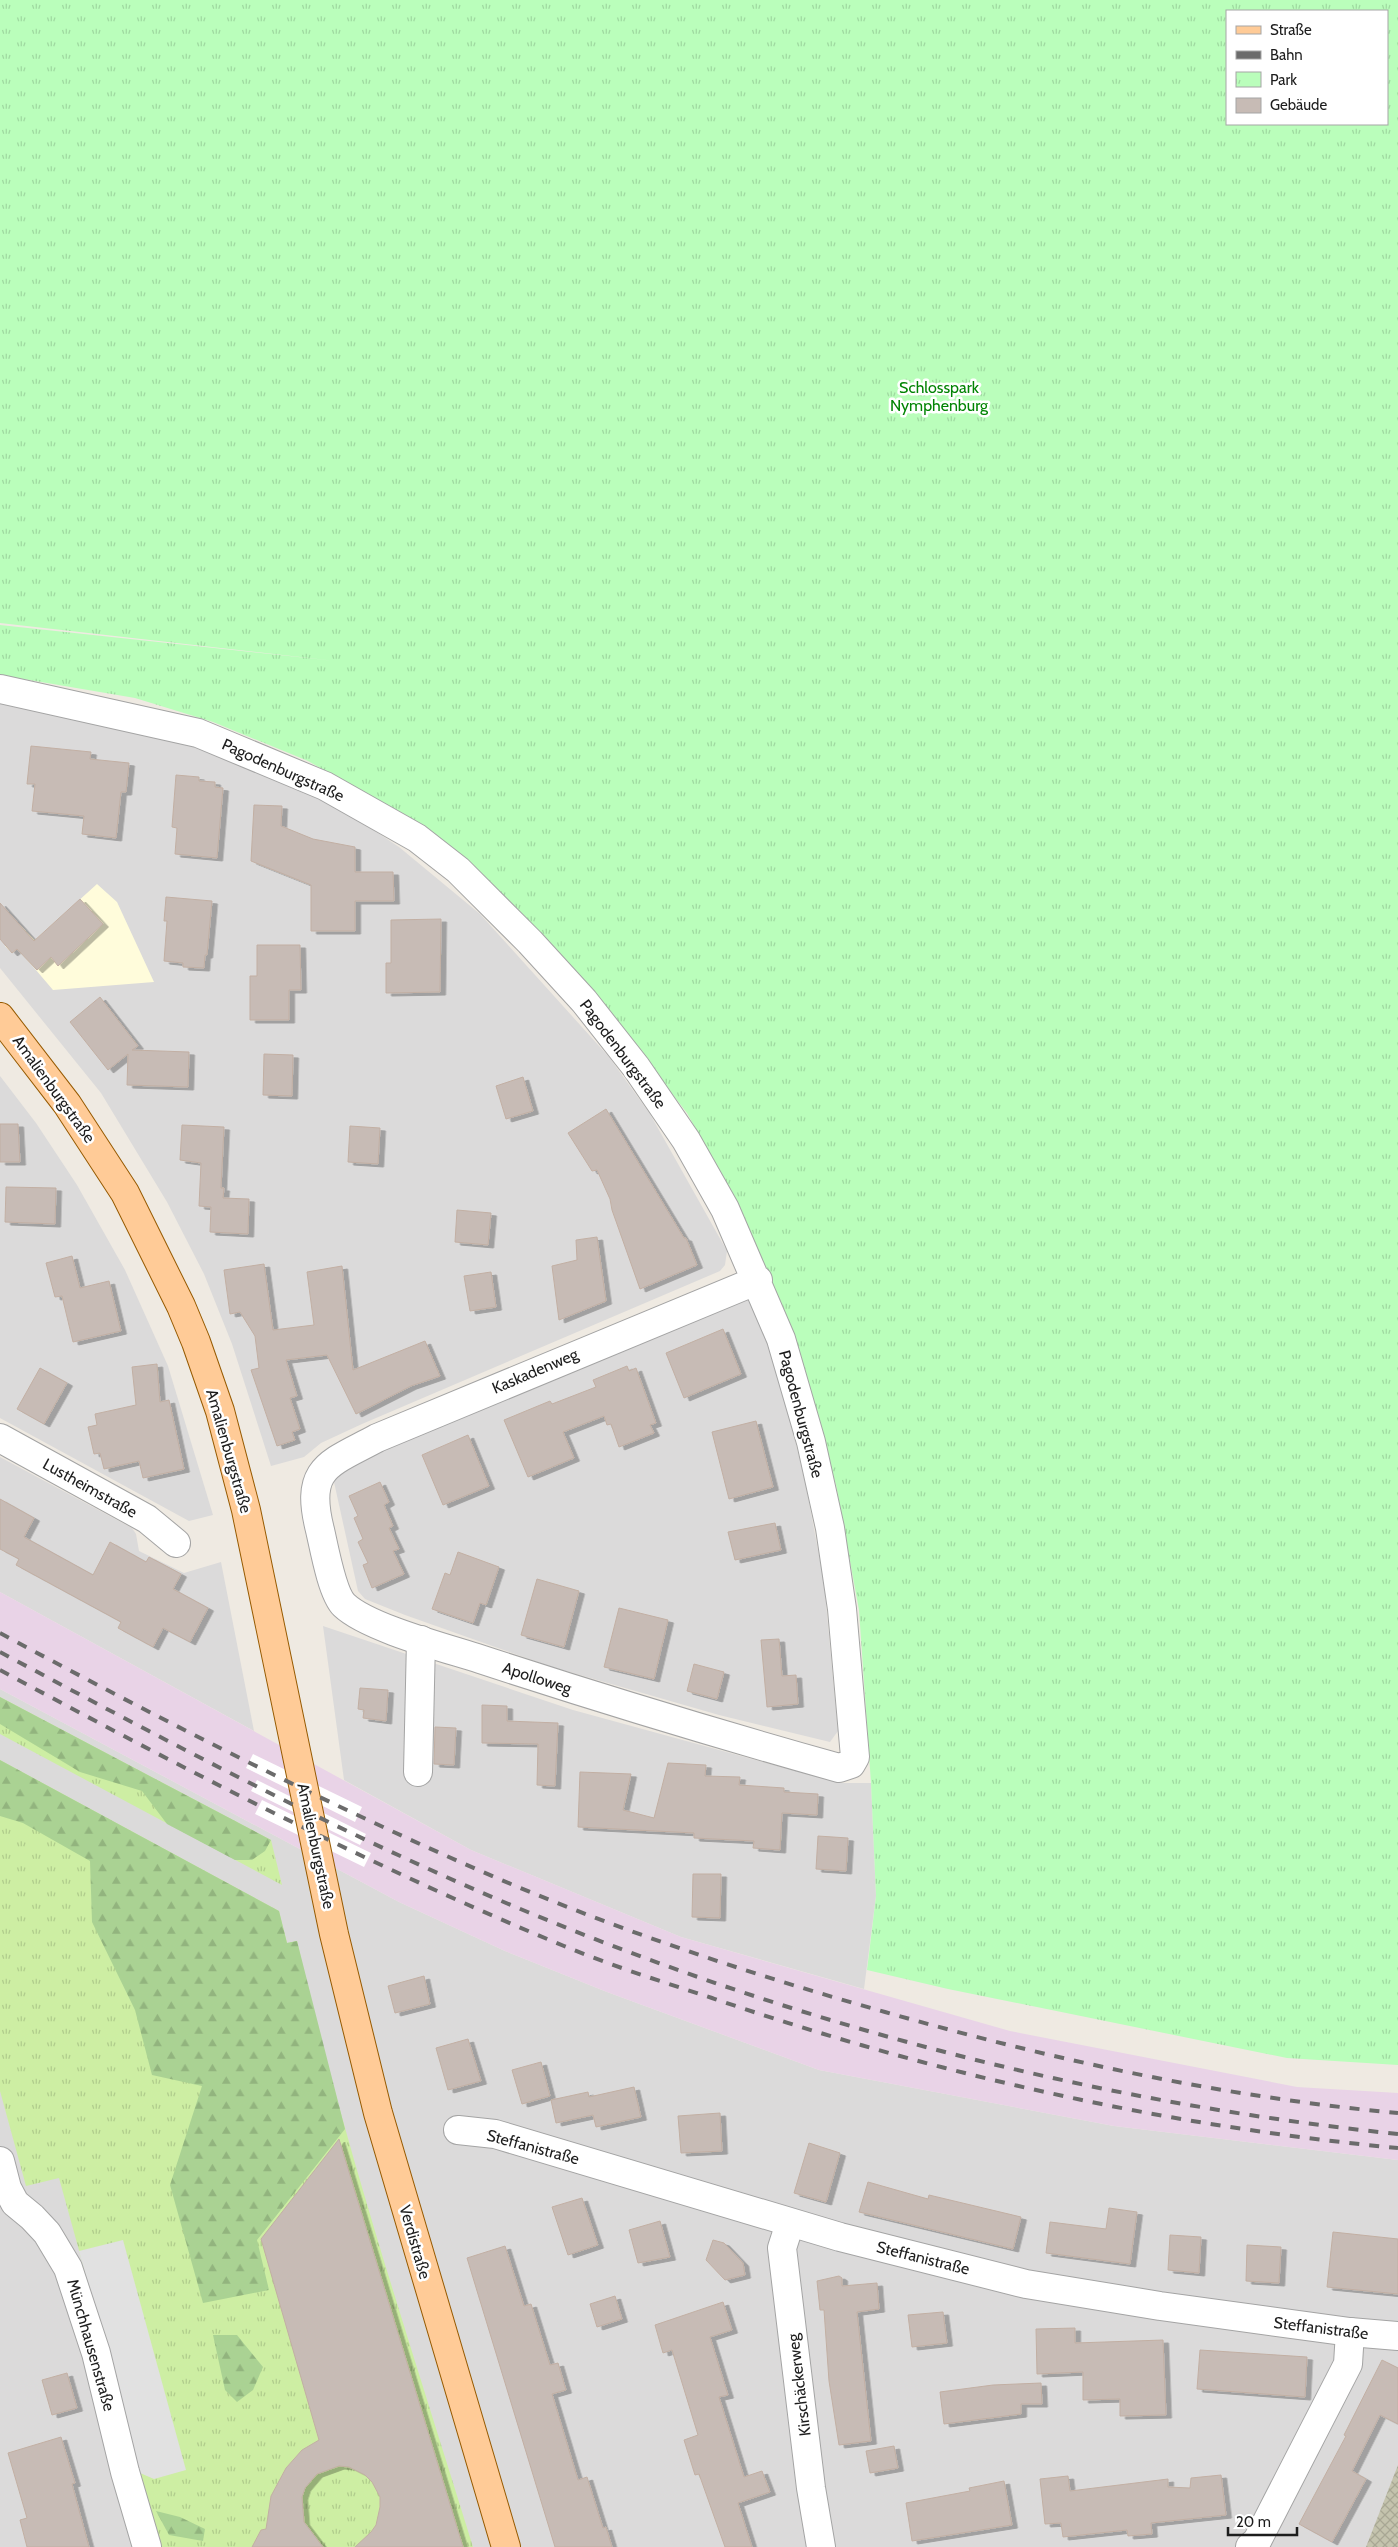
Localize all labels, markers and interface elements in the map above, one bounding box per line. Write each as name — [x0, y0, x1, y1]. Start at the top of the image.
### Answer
legend — [1226, 10, 1388, 125]
text: Straße — [1270, 21, 1312, 39]
text: Bahn — [1270, 46, 1303, 64]
text: Park — [1270, 71, 1297, 89]
text: Gebäude — [1270, 96, 1327, 114]
park label: Schlosspark Nymphenburg — [890, 378, 989, 415]
street label: Pagodenburgstraße — [219, 735, 347, 805]
street label: Pagodenburgstraße — [576, 996, 670, 1112]
street label: Amalienburgstraße — [9, 1032, 99, 1146]
street label: Kaskadenweg — [489, 1344, 582, 1398]
street label: Pagodenburgstraße — [775, 1348, 827, 1480]
street label: Amalienburgstraße — [202, 1387, 256, 1515]
street label: Lustheimstraße — [40, 1454, 140, 1522]
street label: Apolloweg — [500, 1658, 575, 1698]
street label: Amalienburgstraße — [293, 1781, 339, 1911]
street label: Steffanistraße — [485, 2126, 581, 2168]
street label: Verdistraße — [395, 2203, 435, 2281]
street label: Steffanistraße — [875, 2237, 971, 2279]
street label: Münchhausenstraße — [63, 2277, 119, 2413]
street label: Steffanistraße — [1273, 2313, 1369, 2343]
street label: Kirschäckerweg — [783, 2332, 815, 2437]
scale bar — [1228, 2504, 1297, 2536]
text: 20 m — [1236, 2513, 1271, 2531]

